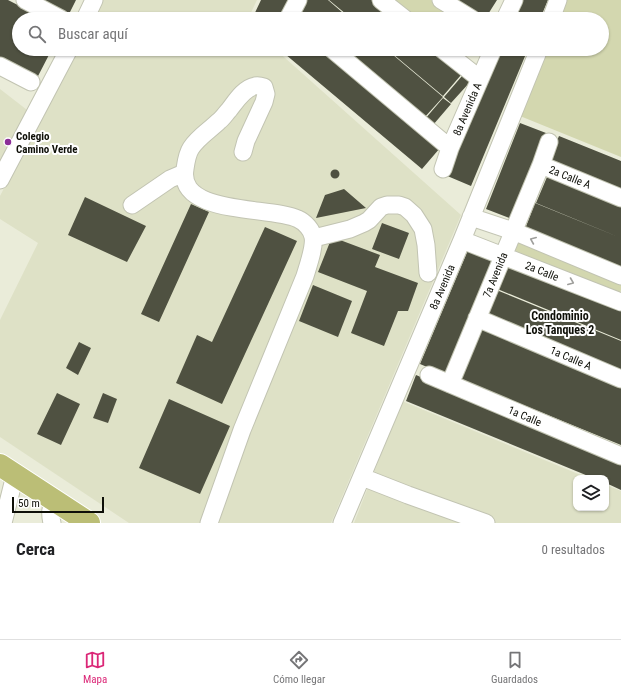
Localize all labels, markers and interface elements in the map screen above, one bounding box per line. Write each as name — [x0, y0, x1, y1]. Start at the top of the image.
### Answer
search box — [12, 12, 609, 56]
icon: search — [26, 23, 48, 45]
text: Buscar aquí — [58, 25, 128, 43]
street label: 8a Avenida A — [450, 80, 485, 138]
place label: Colegio Camino Verde — [16, 130, 77, 156]
marker: Colegio Camino Verde — [3, 137, 13, 147]
street label: 2a Calle A — [547, 163, 593, 192]
one-way arrow — [530, 236, 537, 244]
street label: 7a Avenida — [481, 251, 510, 300]
street label: 2a Calle — [523, 259, 560, 284]
street label: 8a Avenida — [427, 263, 458, 312]
one-way arrow — [567, 278, 574, 286]
district label: Condominio Los Tanques 2 — [526, 309, 594, 337]
street label: 1a Calle A — [548, 344, 594, 373]
street label: 1a Calle — [506, 404, 543, 429]
map controls — [573, 475, 609, 511]
button: layers — [573, 475, 609, 511]
scale bar — [12, 495, 104, 514]
text: 50 m — [18, 497, 40, 510]
text: Cerca — [16, 539, 55, 559]
text: 0 resultados — [541, 542, 605, 557]
tab: Mapa — [83, 649, 107, 686]
tab: Cómo llegar — [273, 649, 325, 686]
tab: Guardados — [491, 649, 538, 686]

